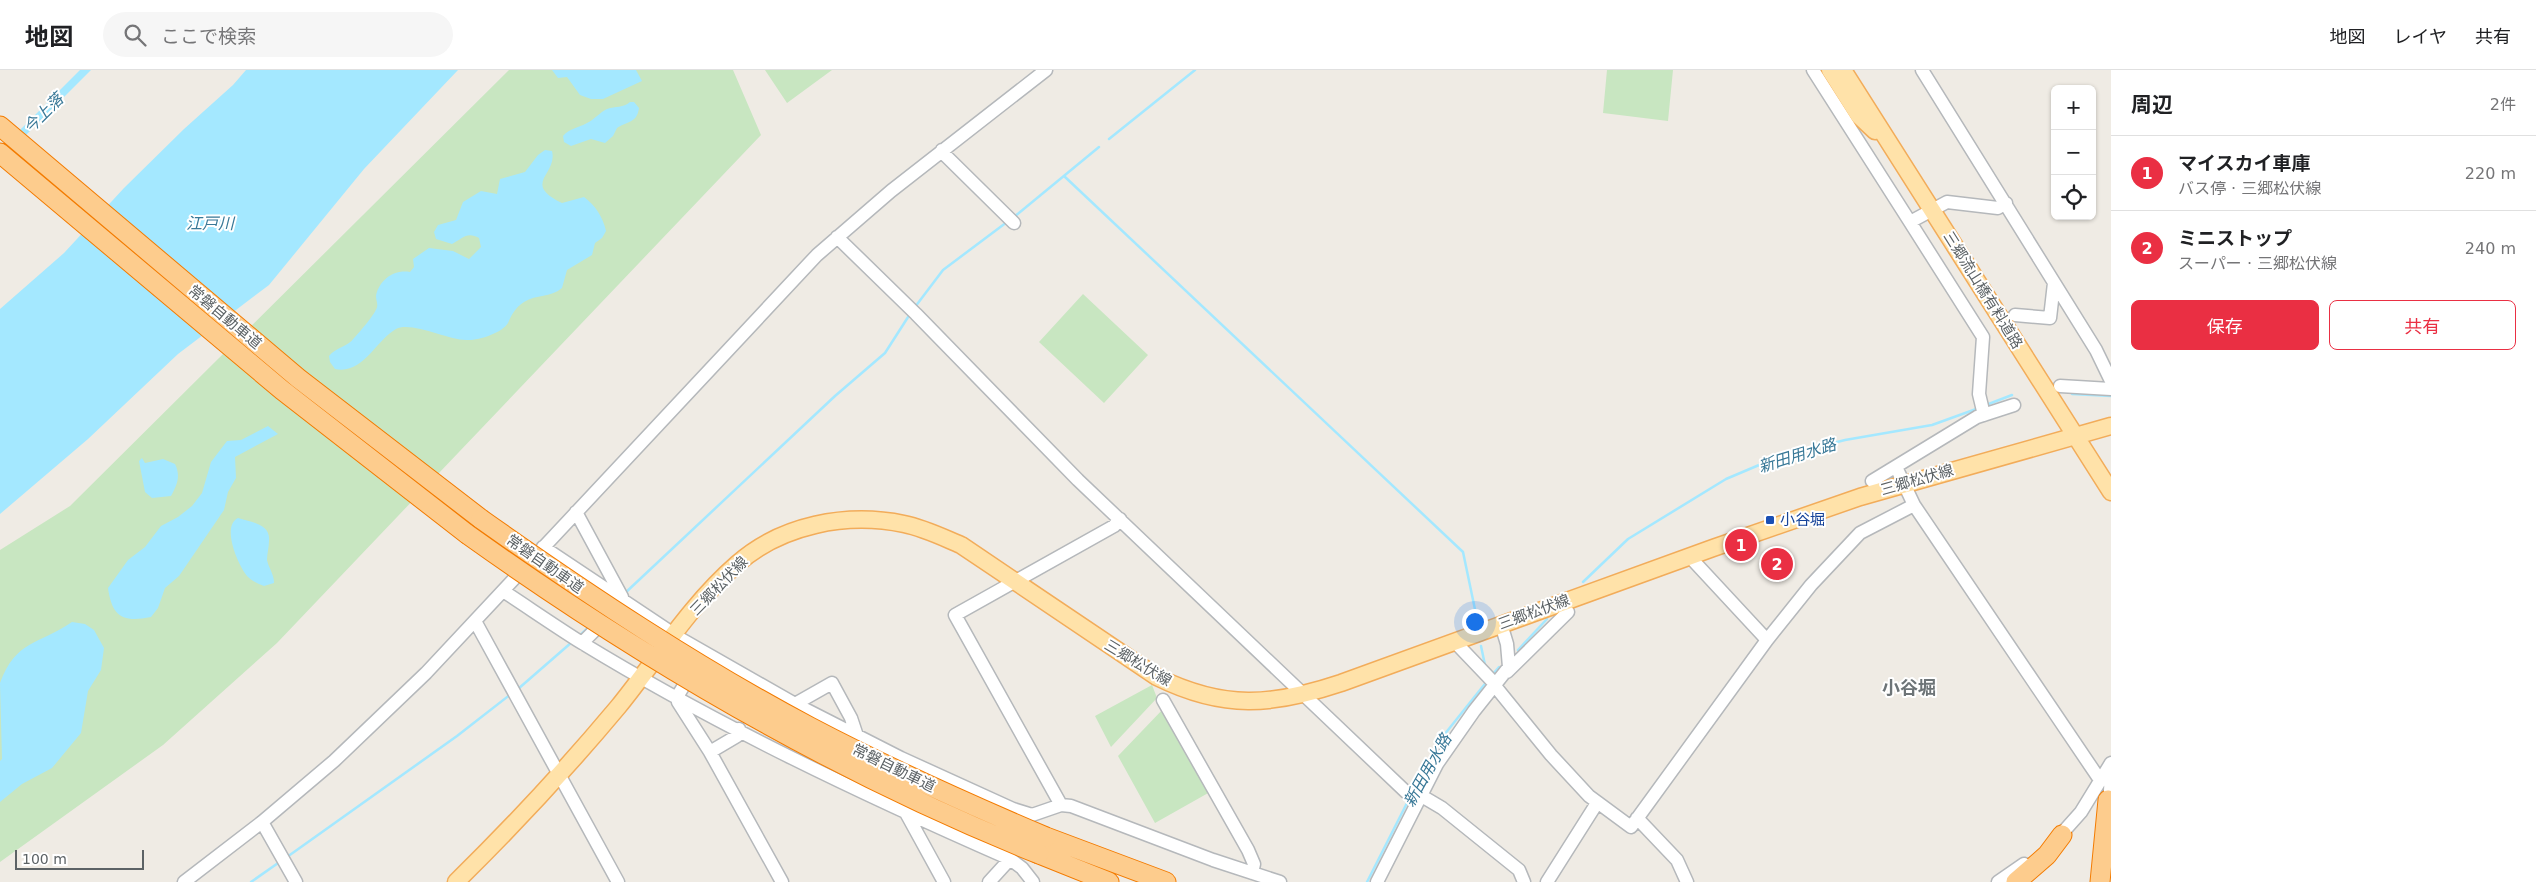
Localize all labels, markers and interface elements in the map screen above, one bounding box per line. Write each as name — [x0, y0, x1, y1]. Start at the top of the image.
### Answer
search box — [103, 12, 453, 57]
icon: search — [121, 21, 149, 49]
text: 地図 — [25, 23, 73, 51]
text: ここで検索 — [161, 25, 256, 47]
text: 地図 — [2330, 26, 2366, 47]
text: レイヤ — [2394, 26, 2447, 47]
text: 共有 — [2475, 26, 2511, 47]
map controls — [2051, 85, 2096, 220]
button: + — [2051, 85, 2096, 130]
water label: 今上落 — [20, 88, 69, 137]
text: 周辺 — [2131, 93, 2173, 117]
text: 2件 — [2490, 95, 2516, 114]
button: − — [2051, 130, 2096, 175]
text: マイスカイ車庫 — [2178, 152, 2310, 174]
text: 1 — [2141, 164, 2153, 183]
text: 220 m — [2465, 164, 2516, 183]
button: locate — [2051, 175, 2096, 220]
text: バス停 · 三郷松伏線 — [2178, 179, 2321, 198]
water label: 江戸川 — [186, 214, 236, 233]
text: ミニストップ — [2178, 227, 2292, 249]
street label: 三郷流山橋有料道路 — [1940, 228, 2026, 352]
text: 2 — [2141, 239, 2153, 258]
text: 240 m — [2465, 239, 2516, 258]
text: スーパー · 三郷松伏線 — [2178, 254, 2337, 273]
street label: 常磐自動車道 — [185, 281, 265, 353]
button: 保存 — [2131, 300, 2319, 350]
button: 共有 — [2329, 300, 2516, 350]
water label: 新田用水路 — [1756, 434, 1840, 476]
street label: 三郷松伏線 — [1878, 461, 1956, 499]
place label: 小谷堀 — [1780, 511, 1825, 529]
marker: 小谷堀 — [1764, 514, 1776, 526]
pin: 1 — [1725, 526, 1757, 564]
street label: 常磐自動車道 — [503, 531, 587, 597]
pin: 2 — [1761, 545, 1793, 583]
street label: 三郷松伏線 — [686, 553, 752, 619]
street label: 三郷松伏線 — [1496, 591, 1572, 633]
your location — [1462, 609, 1488, 635]
street label: 三郷松伏線 — [1101, 636, 1175, 690]
district label: 小谷堀 — [1882, 677, 1936, 698]
water label: 新田用水路 — [1400, 729, 1456, 810]
street label: 常磐自動車道 — [850, 740, 938, 796]
scale bar — [15, 847, 144, 870]
text: 100 m — [22, 851, 67, 867]

